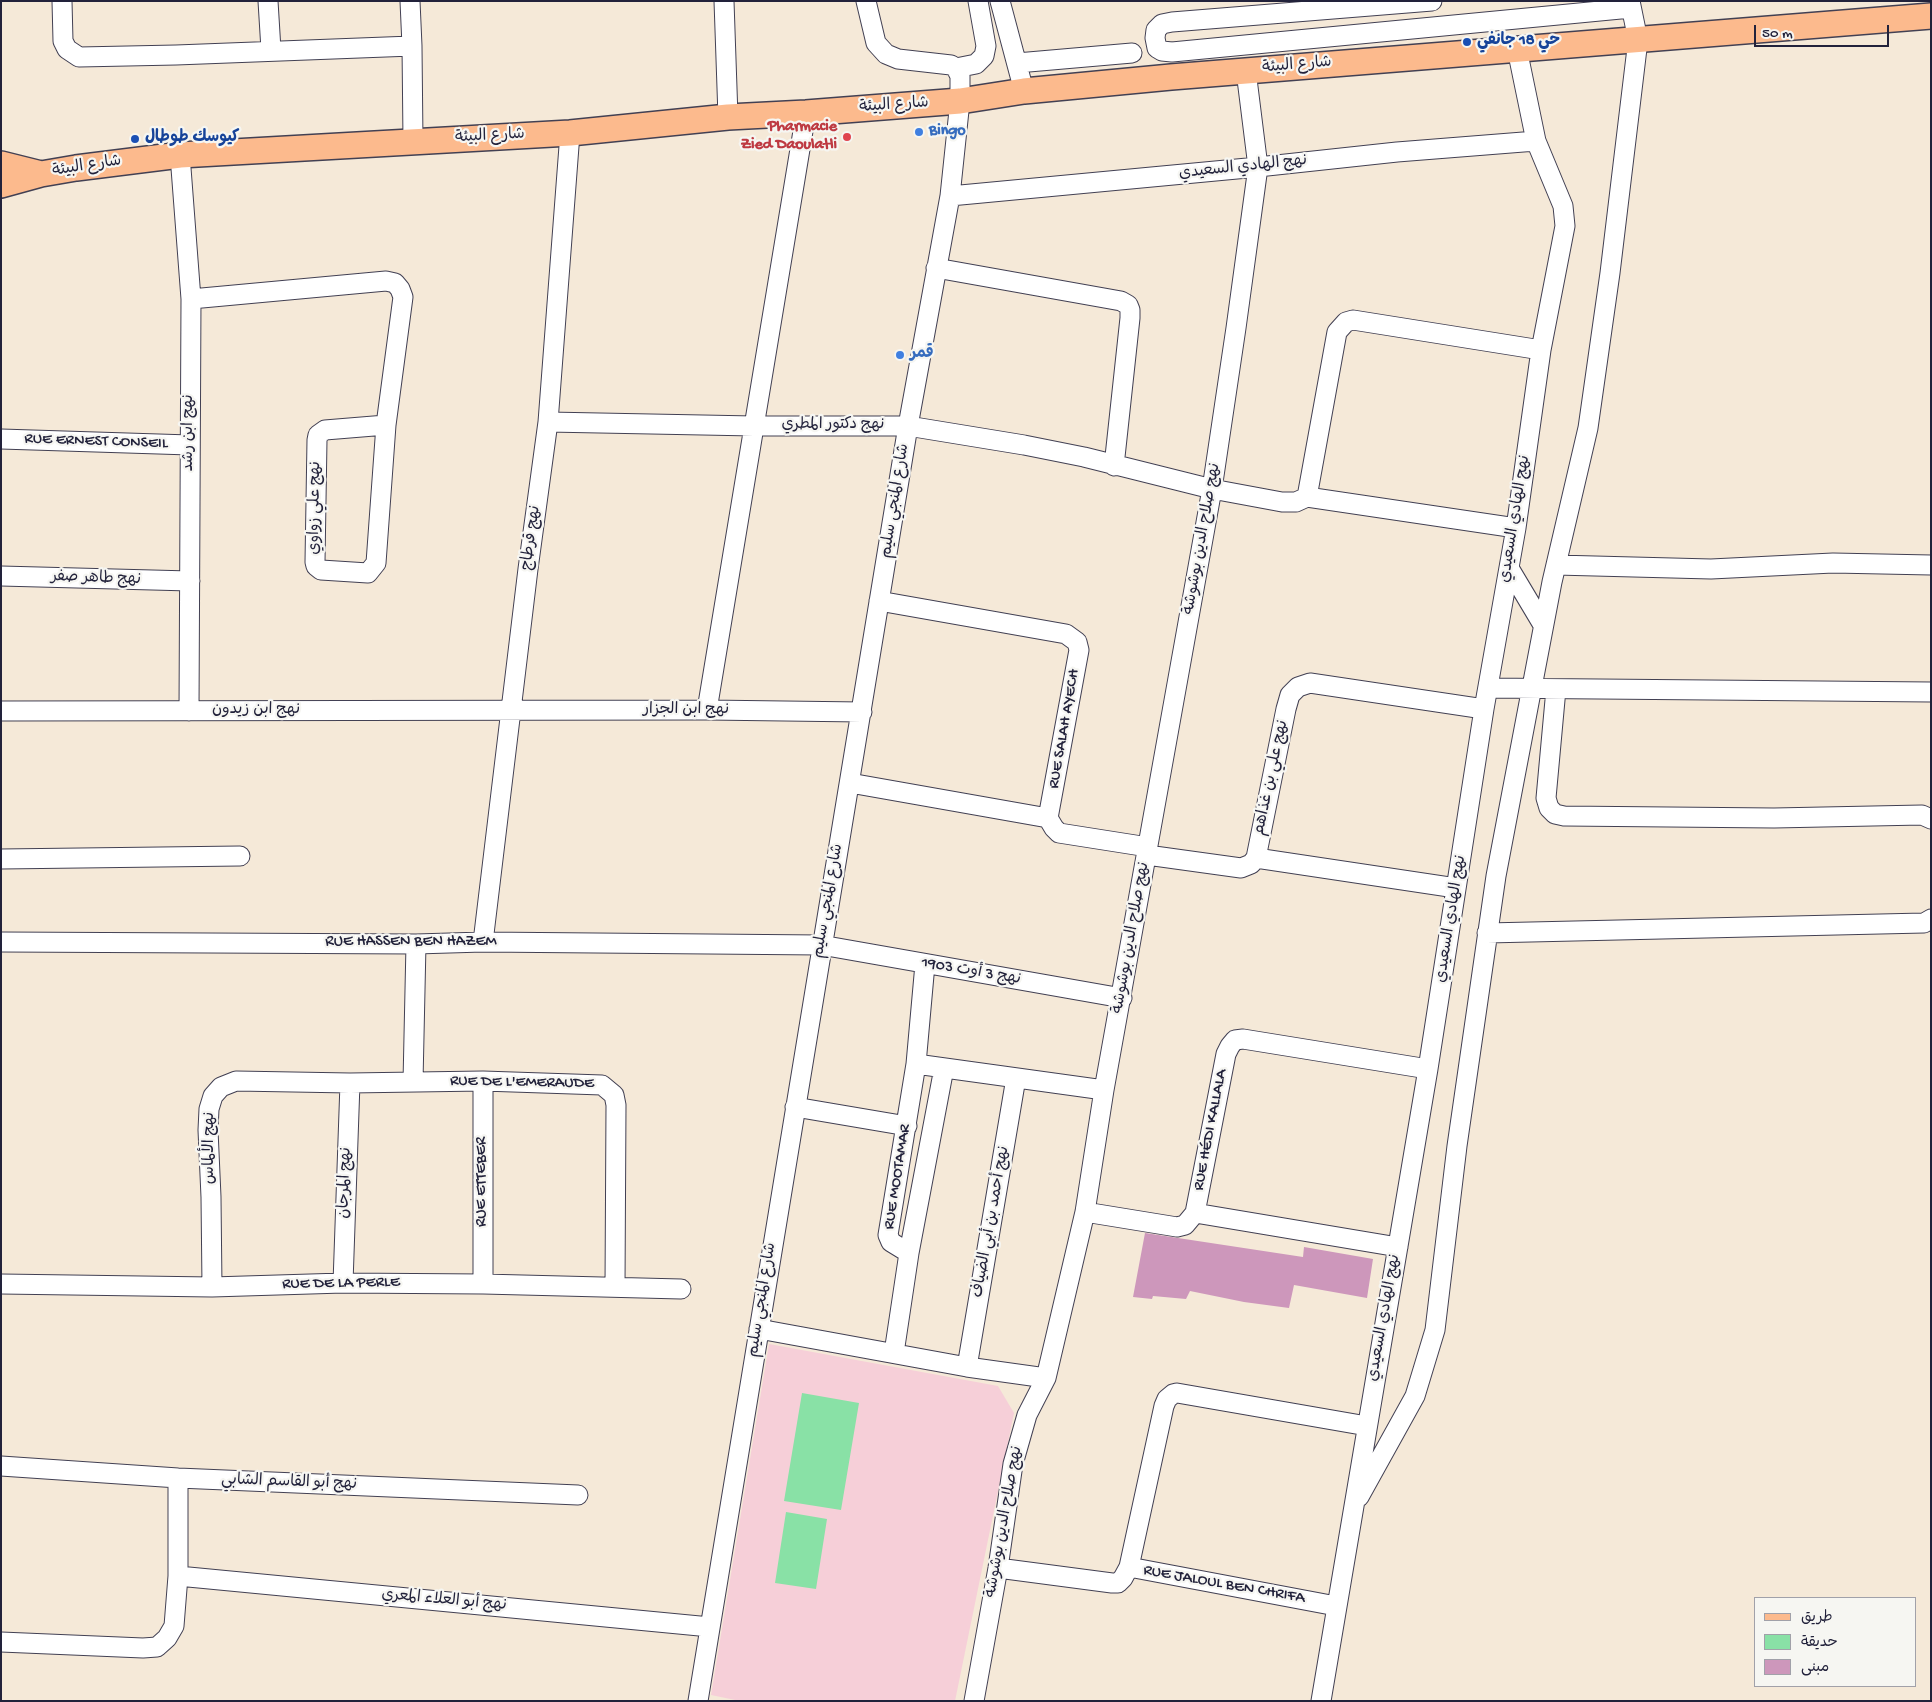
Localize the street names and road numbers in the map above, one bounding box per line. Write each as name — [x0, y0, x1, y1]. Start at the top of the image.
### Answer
street label: شارع البيئة — [1261, 53, 1333, 79]
street label: شارع البيئة — [859, 94, 929, 118]
street label: شارع البيئة — [455, 126, 525, 148]
street label: شارع البيئة — [51, 152, 123, 182]
street label: نهج الهادي السعيدي — [1178, 152, 1308, 184]
street label: نهج ابن رشد — [180, 394, 200, 472]
street label: نهج دكتور المطري — [781, 416, 885, 436]
street label: RUE ERNEST CONSEIL — [24, 430, 168, 454]
street label: شارع المنجي سليم — [877, 442, 915, 560]
street label: نهج الهادي السعيدي — [1496, 454, 1536, 584]
street label: نهج علي زواوي — [306, 461, 326, 555]
street label: نهج صلاح الدين بوشوشة — [1180, 462, 1226, 616]
street label: نهج قرطاج — [518, 504, 546, 572]
street label: نهج طاهر صفر — [51, 568, 141, 590]
street label: RUE SALAH AYECH — [1045, 668, 1085, 790]
street label: نهج ابن زيدون — [212, 701, 300, 721]
street label: نهج ابن الجزار — [643, 701, 729, 721]
street label: نهج علي بن غذاهم — [1250, 719, 1294, 837]
street label: شارع المنجي سليم — [809, 842, 849, 960]
street label: نهج الهادي السعيدي — [1432, 854, 1472, 984]
street label: نهج صلاح الدين بوشوشة — [1109, 861, 1155, 1015]
street label: RUE HASSEN BEN HAZEM — [325, 933, 497, 953]
street label: نهج 3 أوت 1903 — [920, 954, 1022, 990]
street label: RUE HÉDI KALLALA — [1190, 1068, 1232, 1192]
street label: RUE DE L'EMERAUDE — [450, 1072, 594, 1094]
street label: نهج الألماس — [201, 1112, 221, 1184]
street label: RUE MOOTAMAR — [880, 1123, 916, 1231]
street label: RUE ETTEBER — [473, 1137, 493, 1227]
street label: نهج أحمد بن أبي الضياف — [969, 1145, 1015, 1299]
street label: نهج المرجان — [335, 1147, 357, 1219]
street label: شارع المنجي سليم — [744, 1241, 782, 1359]
street label: نهج الهادي السعيدي — [1364, 1253, 1406, 1383]
street label: RUE DE LA PERLE — [282, 1273, 400, 1295]
street label: نهج صلاح الدين بوشوشة — [982, 1445, 1028, 1599]
street label: نهج أبو القاسم الشابي — [221, 1471, 357, 1495]
street label: RUE JALOUL BEN CHRIFA — [1142, 1561, 1306, 1609]
street label: نهج أبو العلاء المعري — [381, 1586, 507, 1616]

